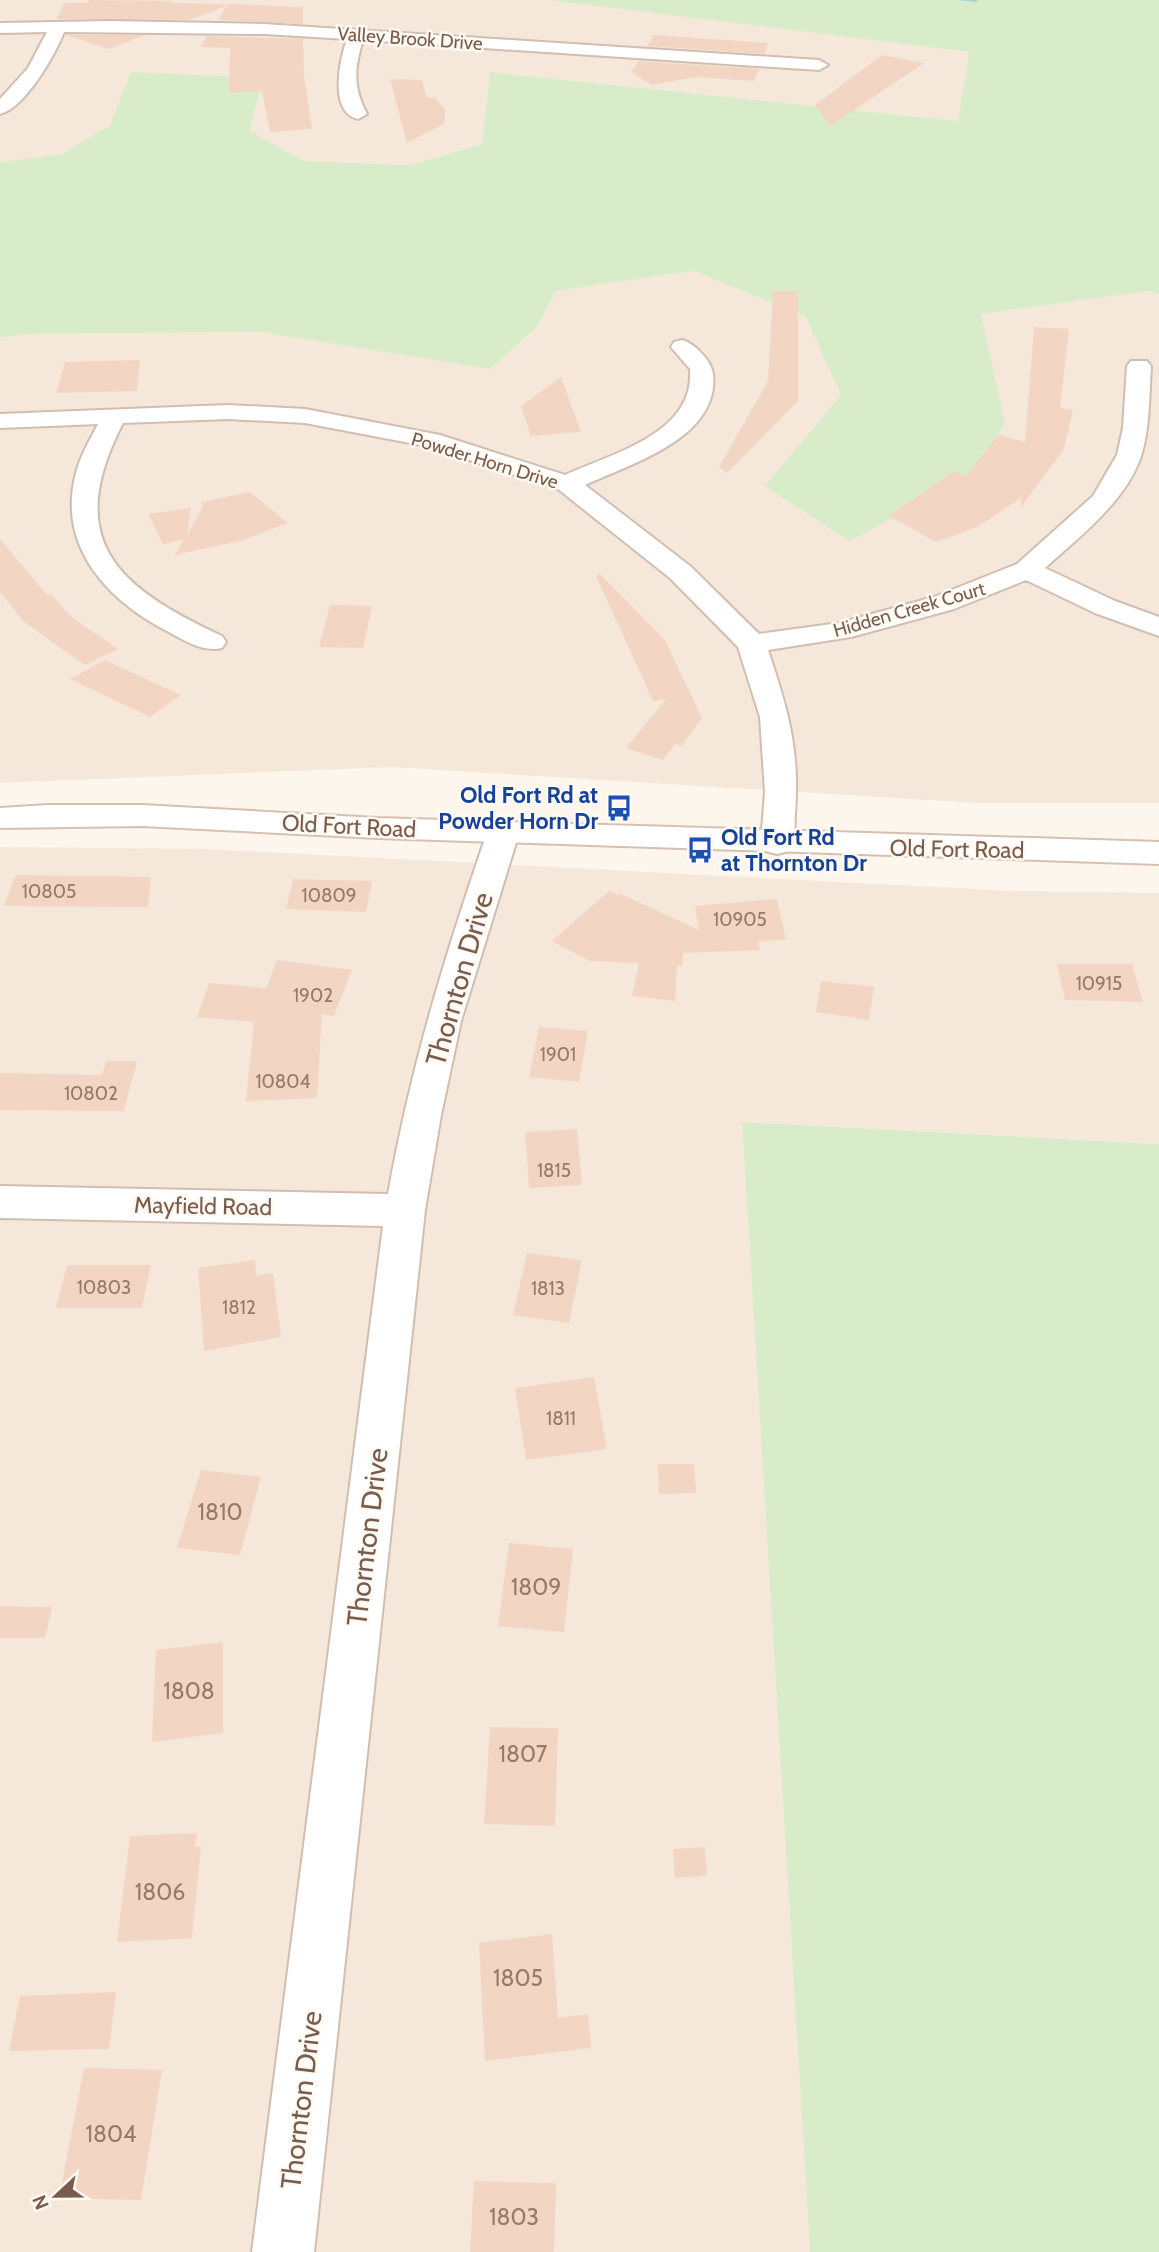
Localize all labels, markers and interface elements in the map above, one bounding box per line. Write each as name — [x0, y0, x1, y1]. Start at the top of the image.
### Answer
street label: Valley Brook Drive — [337, 22, 484, 55]
street label: Powder Horn Drive — [409, 427, 561, 494]
street label: Hidden Creek Court — [831, 577, 988, 642]
place label: Old Fort Rd at Powder Horn Dr — [438, 781, 598, 835]
bus stop icon: Old Fort Rd at Powder Horn Dr — [604, 793, 634, 823]
street label: Old Fort Road — [281, 808, 417, 844]
place label: Old Fort Rd at Thornton Dr — [721, 823, 867, 877]
street label: Old Fort Road — [889, 834, 1025, 864]
bus stop icon: Old Fort Rd at Thornton Dr — [685, 835, 715, 865]
house number: 10805 — [22, 880, 76, 903]
house number: 10809 — [301, 884, 357, 907]
street label: Thornton Drive — [418, 888, 500, 1070]
house number: 10905 — [713, 908, 767, 931]
house number: 10915 — [1076, 972, 1122, 995]
house number: 1902 — [293, 984, 333, 1007]
house number: 1901 — [540, 1043, 576, 1066]
house number: 10804 — [255, 1070, 311, 1093]
house number: 10802 — [64, 1082, 118, 1105]
house number: 1815 — [537, 1159, 571, 1182]
street label: Mayfield Road — [134, 1191, 272, 1221]
house number: 10803 — [77, 1276, 131, 1299]
house number: 1813 — [531, 1277, 565, 1300]
house number: 1812 — [222, 1296, 256, 1319]
house number: 1811 — [546, 1407, 576, 1430]
street label: Thornton Drive — [339, 1446, 395, 1628]
house number: 1810 — [198, 1498, 243, 1526]
house number: 1809 — [511, 1573, 561, 1601]
house number: 1808 — [163, 1677, 215, 1705]
house number: 1807 — [499, 1740, 548, 1768]
house number: 1806 — [135, 1878, 185, 1906]
house number: 1805 — [493, 1964, 543, 1992]
street label: Thornton Drive — [273, 2009, 329, 2191]
house number: 1804 — [86, 2120, 136, 2148]
north arrow — [21, 2161, 91, 2231]
text: N — [28, 2192, 54, 2213]
house number: 1803 — [489, 2203, 539, 2231]

